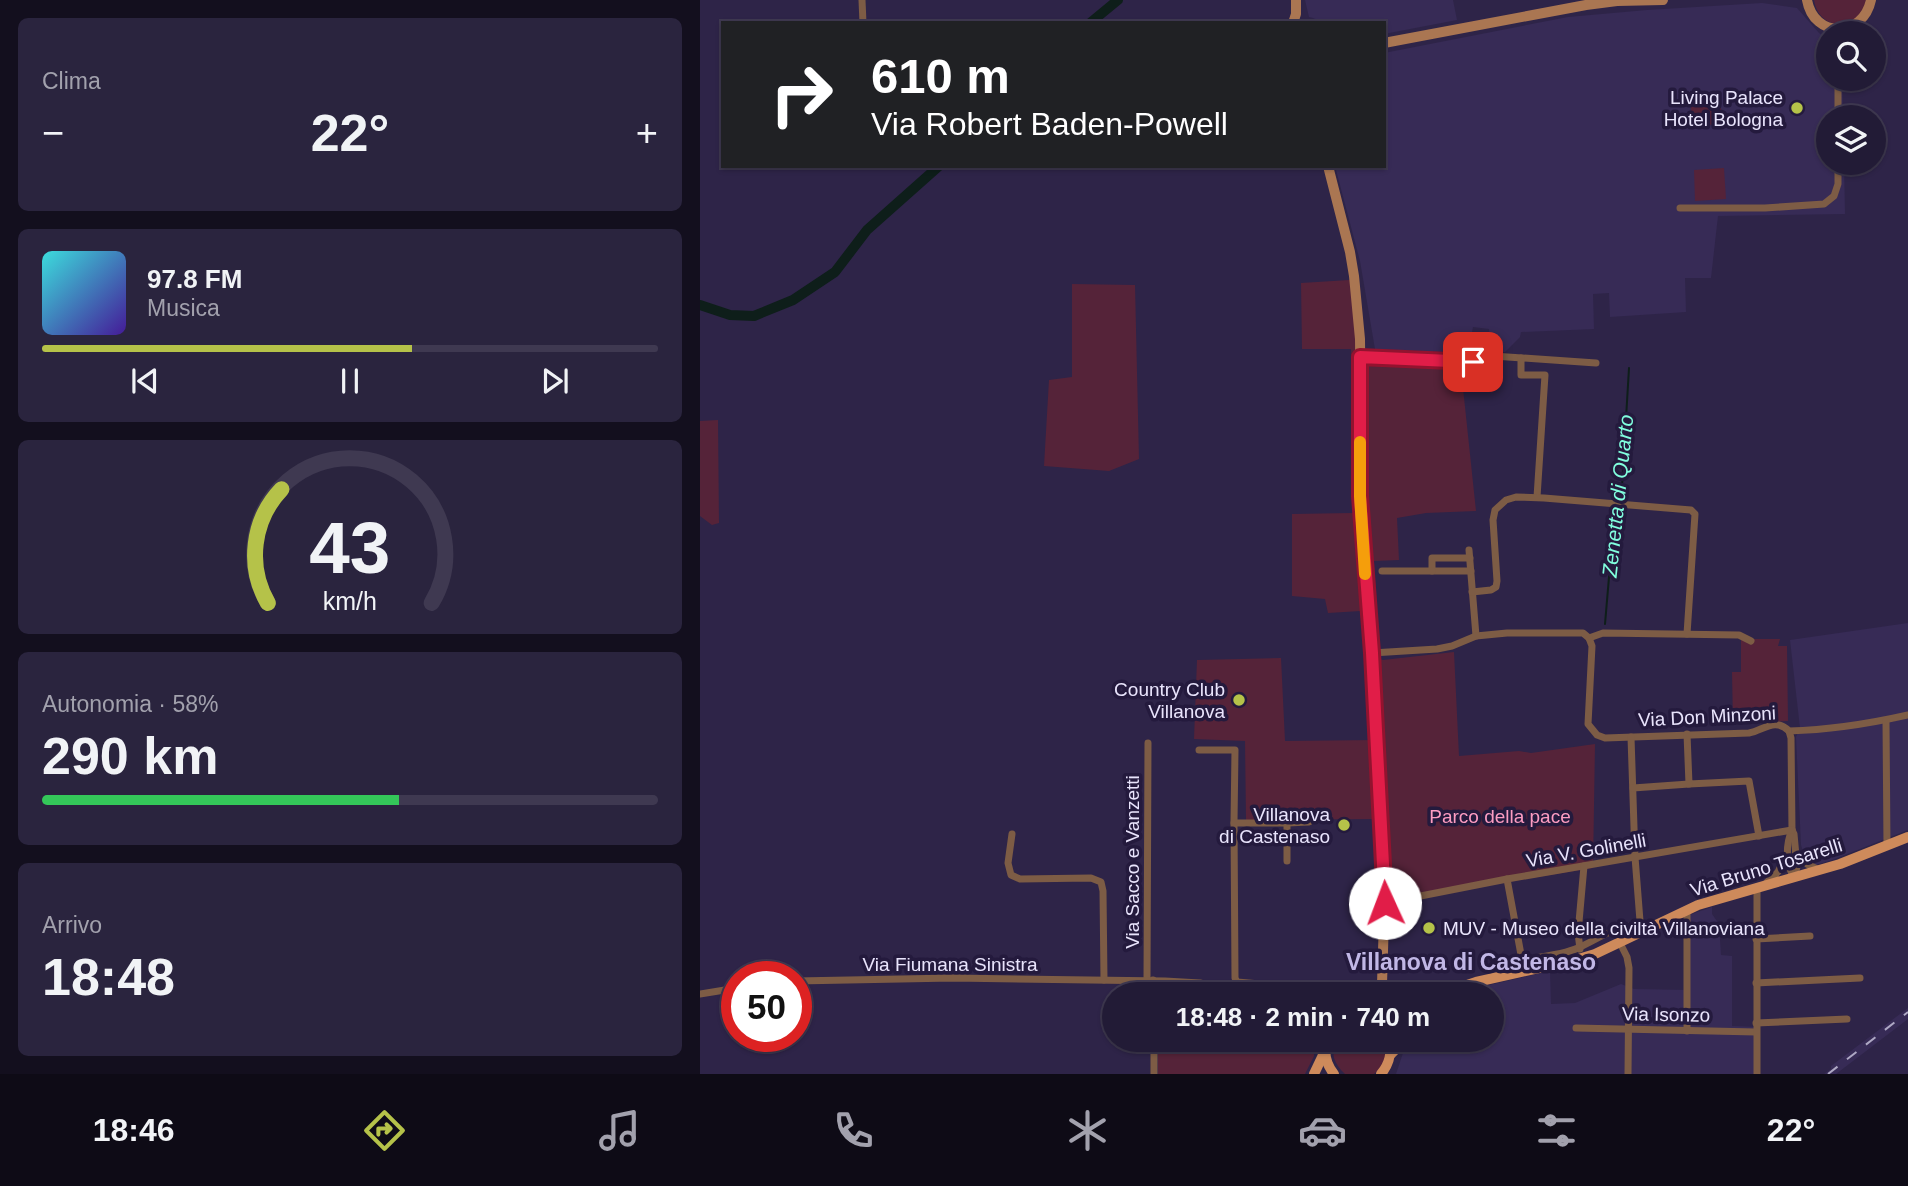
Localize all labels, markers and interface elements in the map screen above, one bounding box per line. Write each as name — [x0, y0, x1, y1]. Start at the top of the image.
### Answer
map controls — [1816, 21, 1886, 175]
button: search — [1816, 21, 1886, 91]
icon: right — [756, 49, 847, 140]
text: 610 m — [871, 49, 1010, 103]
text: Clima — [42, 68, 101, 94]
place label: Living Palace Hotel Bologna — [1664, 87, 1783, 130]
marker: Living Palace Hotel Bologna — [1789, 100, 1805, 116]
text: 22° — [311, 104, 389, 162]
button: layers — [1816, 105, 1886, 175]
text: Via Robert Baden-Powell — [871, 106, 1228, 142]
text: − — [42, 112, 64, 154]
text: + — [636, 112, 658, 154]
text: 97.8 FM — [147, 264, 242, 294]
text: Musica — [147, 295, 220, 321]
pin — [1443, 332, 1503, 392]
icon: arrive — [1454, 343, 1492, 381]
icon: previous — [126, 362, 164, 400]
icon: pause — [331, 362, 369, 400]
icon: next — [536, 362, 574, 400]
water label: Zenetta di Quarto — [1597, 413, 1638, 579]
text: 43 — [310, 507, 390, 588]
text: km/h — [323, 587, 377, 615]
place label: Country Club Villanova — [1114, 679, 1225, 722]
text: Autonomia · 58% — [42, 691, 218, 717]
marker: Country Club Villanova — [1231, 692, 1247, 708]
street label: Via Don Minzoni — [1638, 702, 1776, 731]
text: 290 km — [42, 727, 218, 785]
street label: Via Sacco e Vanzetti — [1122, 775, 1143, 949]
place label: Villanova di Castenaso — [1219, 804, 1330, 847]
park label: Parco della pace — [1429, 806, 1571, 827]
marker: Villanova di Castenaso — [1336, 817, 1352, 833]
street label: Via V. Golinelli — [1524, 830, 1648, 871]
street label: Via Bruno Tosarelli — [1688, 834, 1845, 901]
position arrow — [1348, 866, 1422, 940]
text: Arrivo — [42, 912, 102, 938]
place label: MUV - Museo della civiltà Villanoviana — [1443, 918, 1765, 939]
marker: MUV - Museo della civiltà Villanoviana — [1421, 920, 1437, 936]
text: 18:48 — [42, 948, 175, 1006]
district label: Villanova di Castenaso — [1346, 949, 1596, 975]
street label: Via Fiumana Sinistra — [863, 954, 1038, 975]
speed limit sign: 50 — [721, 961, 812, 1052]
text: 18:48 · 2 min · 740 m — [1176, 1002, 1430, 1032]
street label: Via Isonzo — [1622, 1003, 1710, 1026]
icon: directions — [360, 1106, 409, 1155]
icon: music — [595, 1106, 644, 1155]
icon: phone — [829, 1106, 878, 1155]
icon: climate — [1063, 1106, 1112, 1155]
icon: car — [1298, 1106, 1347, 1155]
icon: filters — [1532, 1106, 1581, 1155]
text: 18:46 — [93, 1112, 175, 1148]
text: 22° — [1767, 1112, 1815, 1148]

